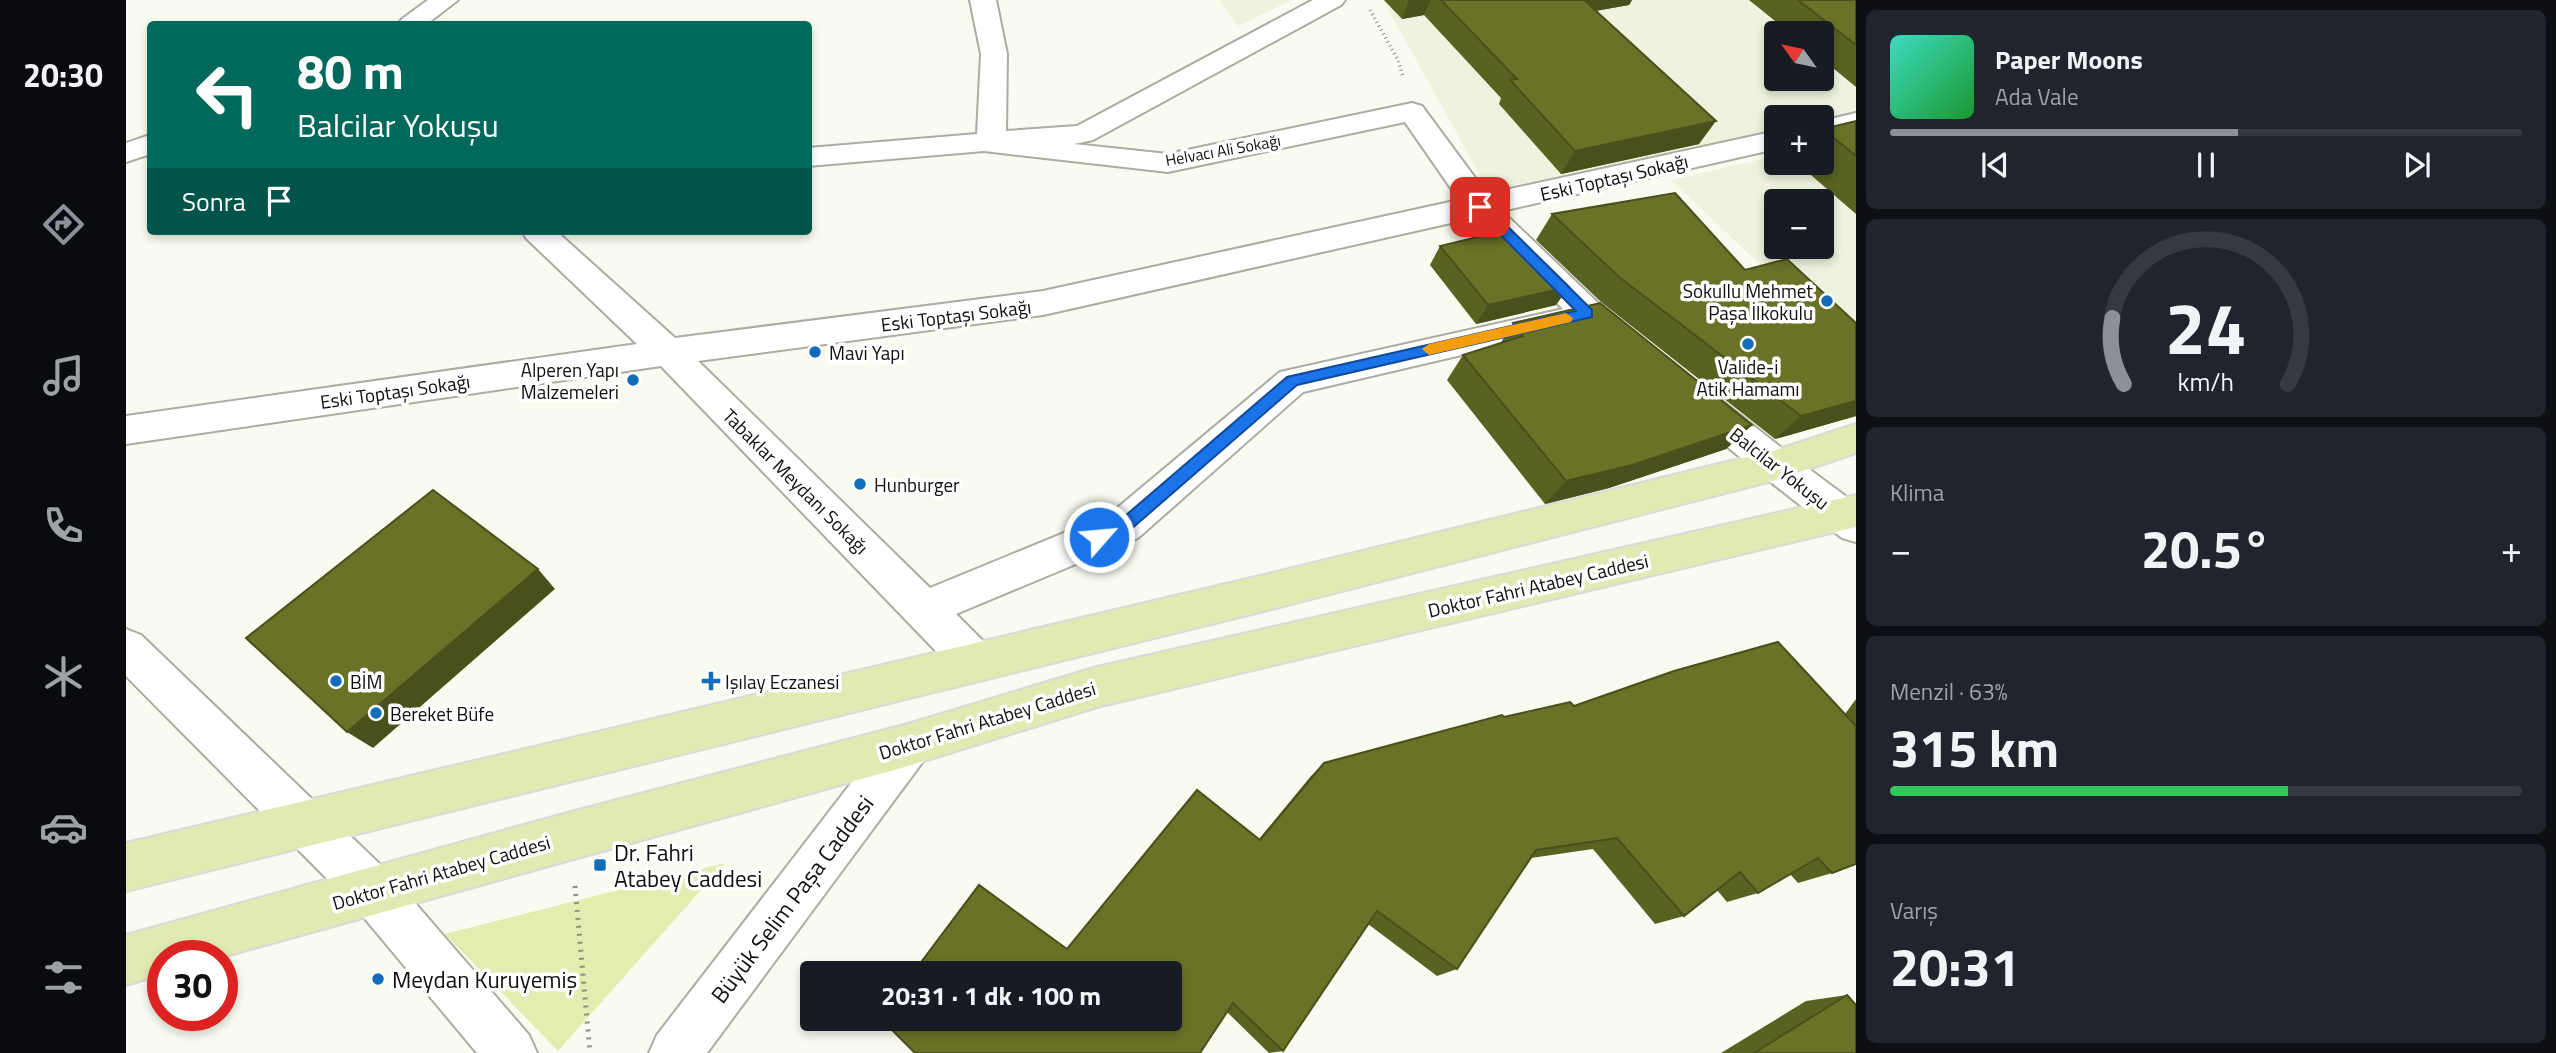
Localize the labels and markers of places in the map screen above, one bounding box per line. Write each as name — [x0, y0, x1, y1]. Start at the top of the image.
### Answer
pin — [1450, 177, 1510, 237]
place label: Sokullu Mehmet Paşa İlkokulu — [1683, 276, 1813, 327]
marker: Sokullu Mehmet Paşa İlkokulu — [1819, 293, 1835, 309]
marker: Valide-i Atik Hamamı — [1740, 336, 1756, 352]
place label: Mavi Yapı — [829, 338, 905, 367]
marker: Mavi Yapı — [807, 344, 823, 360]
place label: Valide-i Atik Hamamı — [1697, 352, 1799, 403]
place label: Alperen Yapı Malzemeleri — [521, 355, 619, 406]
marker: Alperen Yapı Malzemeleri — [625, 372, 641, 388]
place label: Hunburger — [874, 470, 960, 499]
marker: Hunburger — [852, 476, 868, 492]
place label: BİM — [350, 667, 382, 696]
place label: Işılay Eczanesi — [725, 667, 839, 696]
marker: BİM — [328, 673, 344, 689]
marker: Işılay Eczanesi — [703, 673, 719, 689]
place label: Bereket Büfe — [390, 699, 494, 728]
marker: Bereket Büfe — [368, 705, 384, 721]
place label: Dr. Fahri Atabey Caddesi — [614, 835, 762, 896]
marker: Dr. Fahri Atabey Caddesi — [592, 857, 608, 873]
place label: Meydan Kuruyemiş — [392, 962, 577, 997]
marker: Meydan Kuruyemiş — [370, 971, 386, 987]

